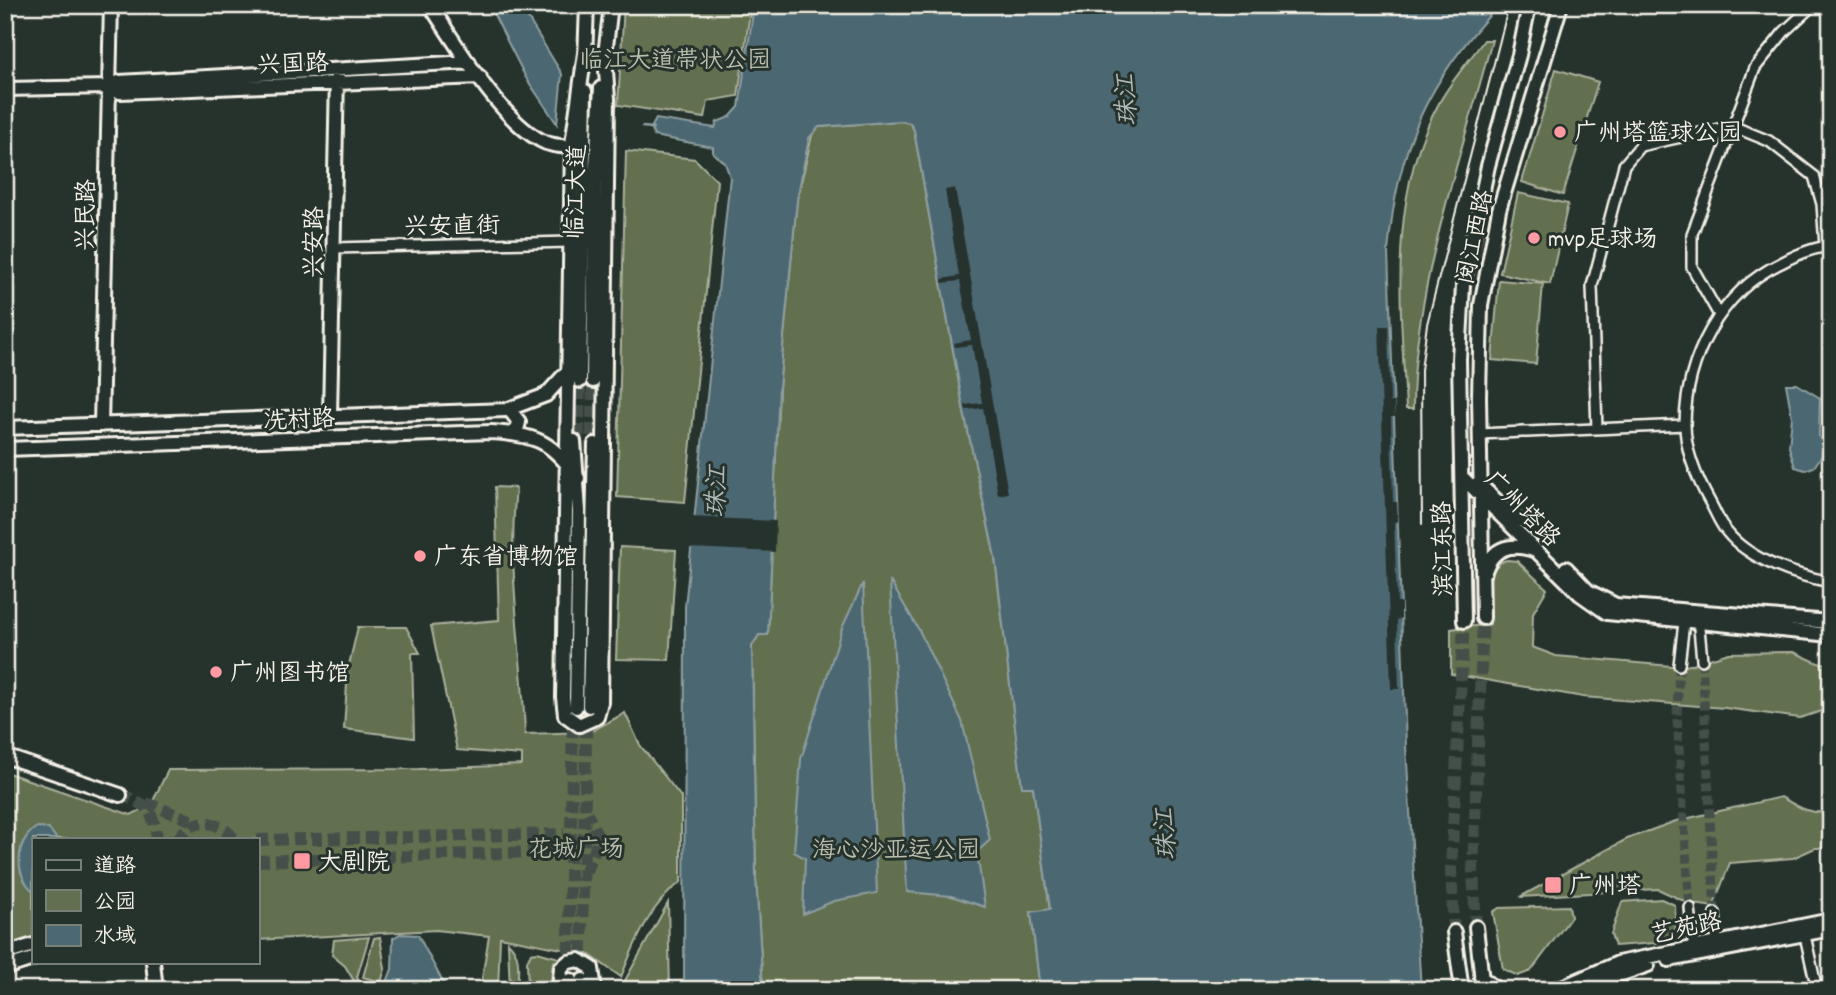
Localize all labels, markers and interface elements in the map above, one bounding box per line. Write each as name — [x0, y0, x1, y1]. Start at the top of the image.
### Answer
park label: 临江大道带状公园 — [579, 45, 771, 79]
street label: 兴国路 — [257, 48, 330, 84]
water label: 珠江 — [1109, 72, 1148, 127]
place label: 广州塔篮球公园 — [1574, 118, 1742, 152]
marker: 广州塔篮球公园 — [1552, 124, 1568, 140]
street label: 临江大道 — [559, 144, 597, 241]
street label: 兴民路 — [70, 179, 106, 251]
street label: 阅江西路 — [1450, 187, 1504, 288]
street label: 兴安路 — [298, 206, 334, 278]
street label: 兴安直街 — [404, 210, 500, 246]
place label: mvp足球场 — [1548, 224, 1658, 258]
marker: mvp足球场 — [1526, 230, 1542, 246]
street label: 冼村路 — [262, 403, 336, 441]
water label: 珠江 — [699, 463, 738, 518]
street label: 广州塔路 — [1475, 464, 1567, 556]
street label: 滨江东路 — [1427, 501, 1463, 597]
place label: 广东省博物馆 — [434, 542, 578, 576]
marker: 广东省博物馆 — [412, 548, 428, 564]
place label: 广州图书馆 — [230, 658, 350, 692]
marker: 广州图书馆 — [208, 664, 224, 680]
water label: 珠江 — [1148, 806, 1187, 861]
park label: 花城广场 — [528, 834, 624, 868]
park label: 海心沙亚运公园 — [812, 835, 980, 869]
legend — [32, 838, 259, 964]
place label: 大剧院 — [318, 847, 390, 881]
marker: 大剧院 — [292, 851, 312, 871]
text: 道路 — [94, 853, 136, 883]
place label: 广州塔 — [1569, 871, 1641, 905]
marker: 广州塔 — [1543, 875, 1563, 895]
text: 公园 — [94, 889, 136, 919]
street label: 艺苑路 — [1648, 906, 1725, 954]
text: 水域 — [94, 923, 136, 953]

